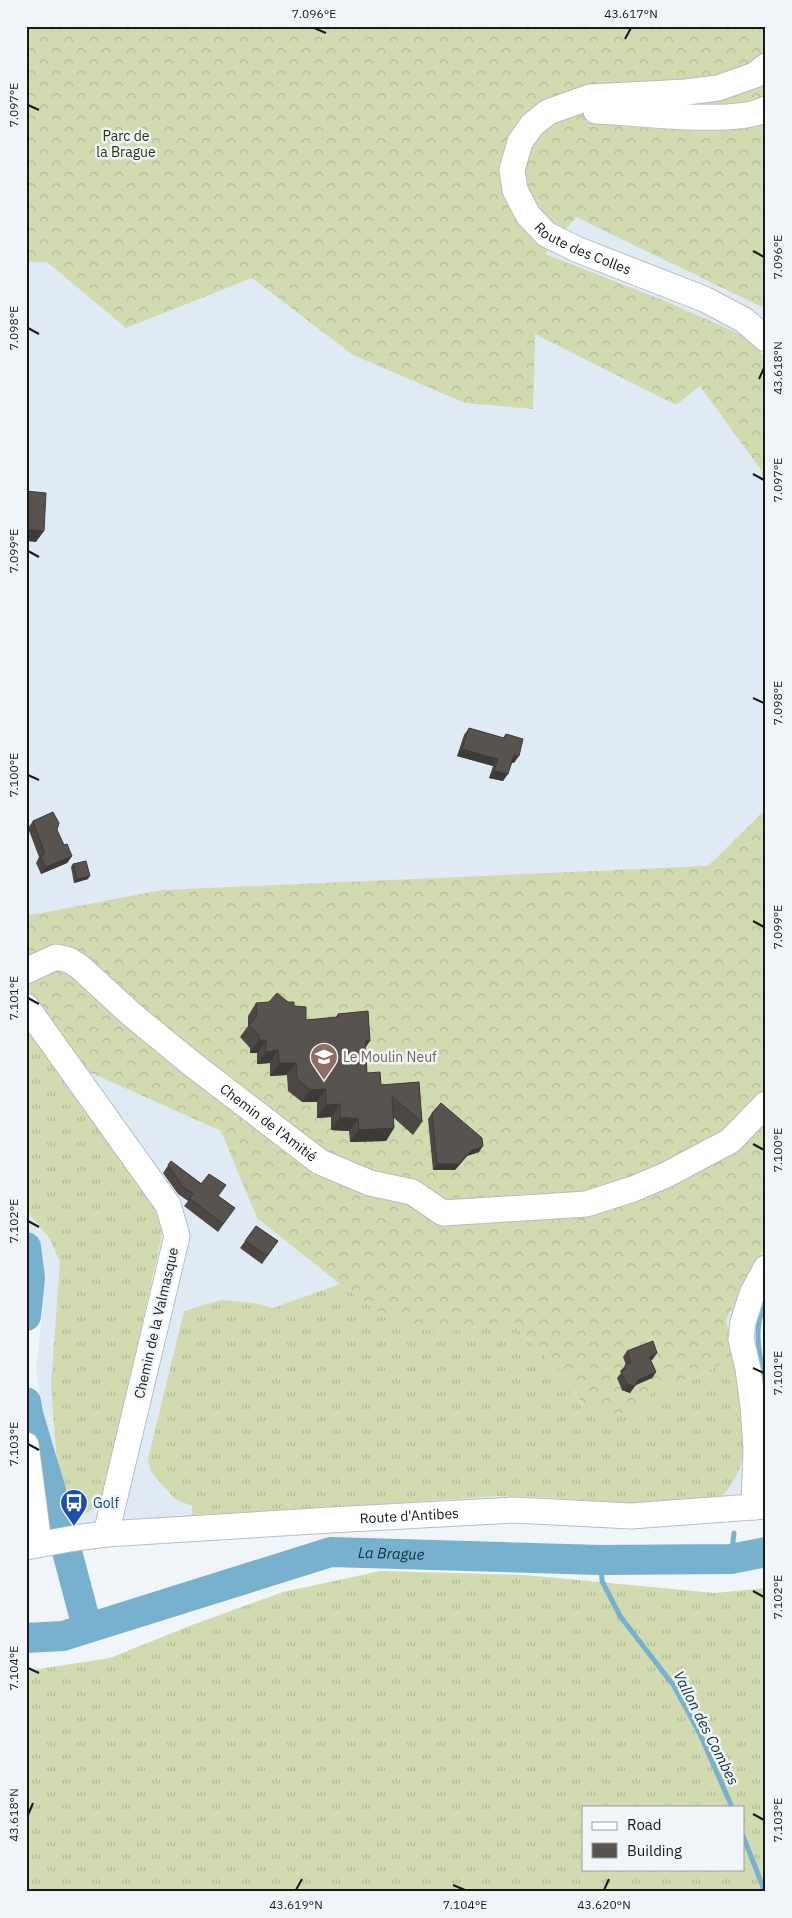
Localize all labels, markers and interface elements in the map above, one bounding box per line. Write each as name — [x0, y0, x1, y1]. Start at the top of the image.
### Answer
text: 7.096°E — [292, 6, 336, 21]
text: 43.617°N — [604, 6, 658, 21]
text: 7.097°E — [6, 83, 21, 127]
park label: Parc de la Brague — [96, 127, 156, 161]
street label: Route des Colles — [531, 218, 634, 279]
text: 7.096°E — [770, 235, 785, 279]
text: 7.098°E — [6, 306, 21, 350]
text: 43.618°N — [770, 341, 785, 395]
text: 7.097°E — [770, 458, 785, 502]
text: 7.099°E — [6, 529, 21, 573]
text: 7.098°E — [770, 681, 785, 725]
text: 7.100°E — [6, 753, 21, 797]
text: 7.099°E — [770, 905, 785, 949]
text: 7.101°E — [6, 976, 21, 1020]
school or university icon: Le Moulin Neuf — [309, 1042, 339, 1081]
place label: Le Moulin Neuf — [343, 1048, 437, 1066]
street label: Chemin de l'Amitié — [216, 1080, 321, 1166]
text: 7.100°E — [770, 1128, 785, 1172]
text: 7.102°E — [6, 1199, 21, 1243]
street label: Chemin de la Valmasque — [130, 1245, 182, 1400]
text: 7.101°E — [770, 1351, 785, 1395]
text: 7.103°E — [6, 1422, 21, 1466]
bus stop icon: Golf — [59, 1488, 89, 1527]
place label: Golf — [93, 1494, 119, 1512]
street label: Route d'Antibes — [359, 1504, 460, 1527]
water label: La Brague — [358, 1543, 425, 1564]
text: 7.102°E — [770, 1575, 785, 1619]
text: 7.104°E — [6, 1646, 21, 1690]
water label: Vallon des Combes — [669, 1668, 743, 1788]
text: 43.618°N — [6, 1788, 21, 1842]
text: 7.103°E — [770, 1798, 785, 1842]
legend — [582, 1806, 744, 1870]
text: Road — [627, 1815, 662, 1834]
text: Building — [627, 1841, 682, 1860]
text: 43.619°N — [269, 1897, 323, 1912]
text: 7.104°E — [443, 1897, 487, 1912]
text: 43.620°N — [577, 1897, 631, 1912]

